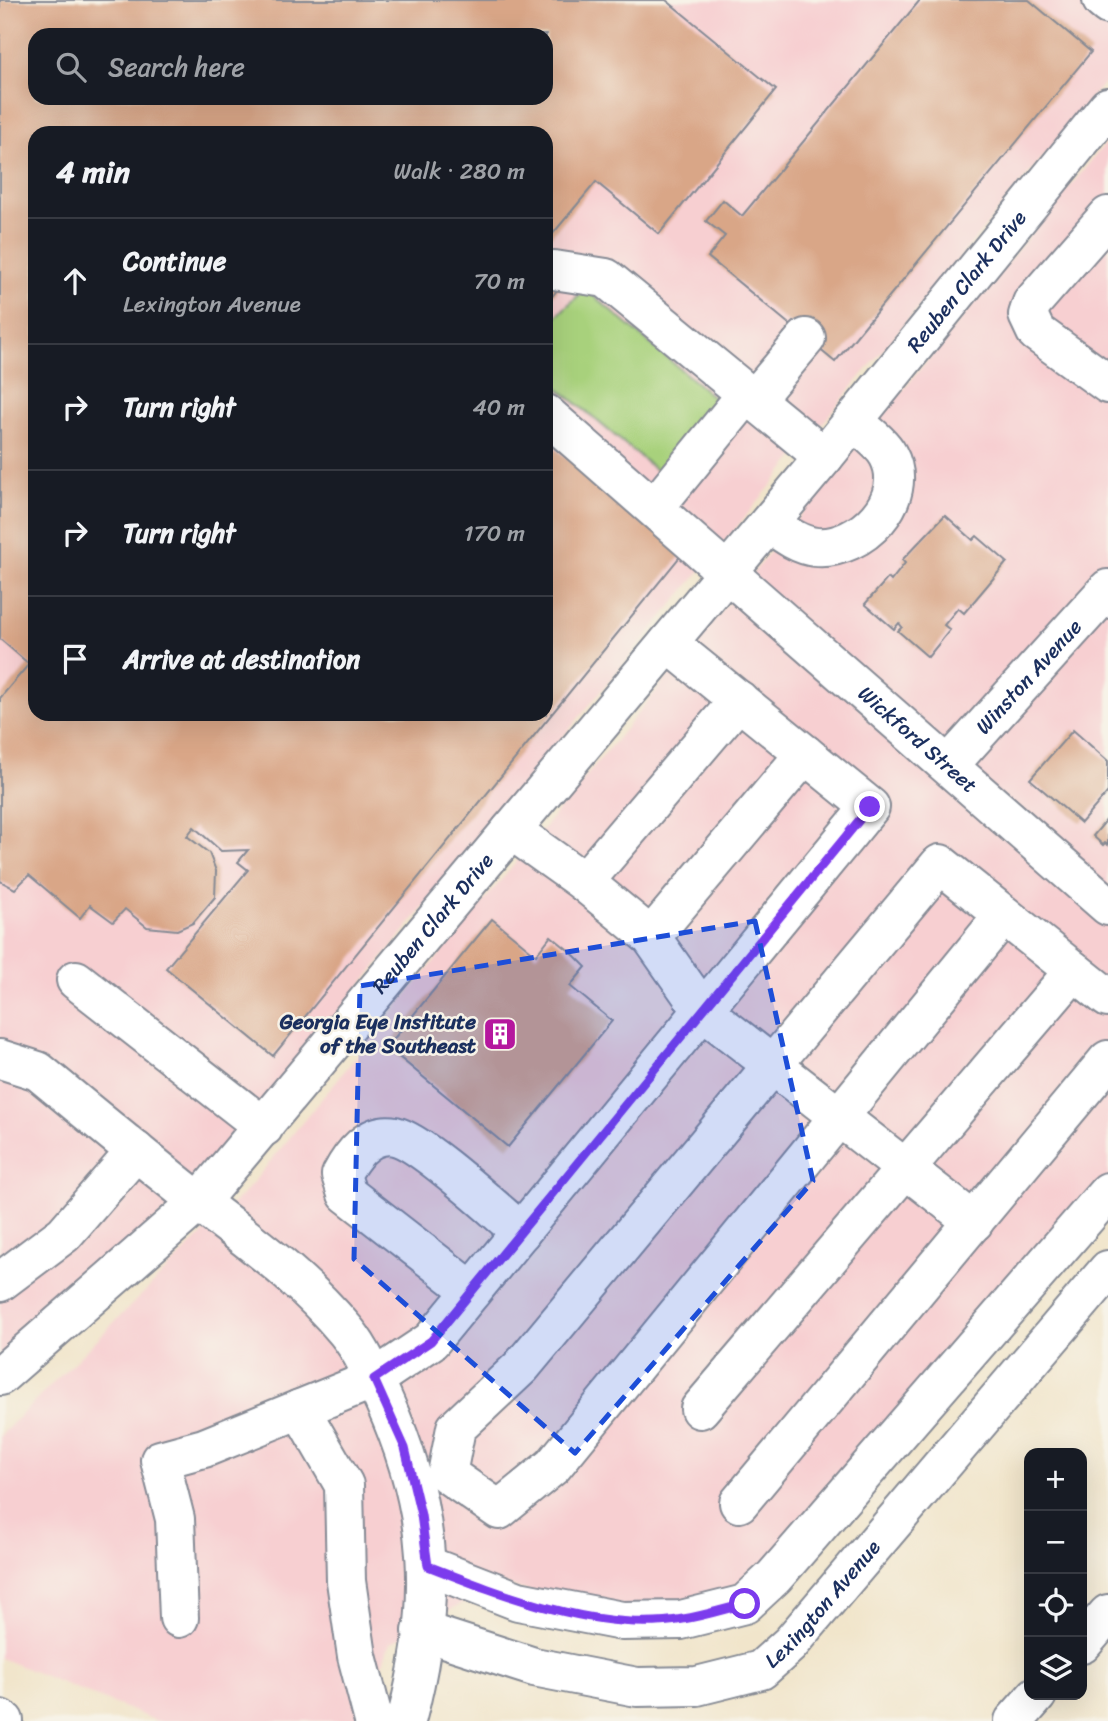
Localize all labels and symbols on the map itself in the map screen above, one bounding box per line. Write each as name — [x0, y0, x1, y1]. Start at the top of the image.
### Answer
street label: Reuben Clark Drive — [897, 201, 1036, 361]
street label: Winston Avenue — [966, 610, 1092, 744]
street label: Wickford Street — [849, 676, 987, 803]
route end — [854, 791, 885, 822]
street label: Reuben Clark Drive — [362, 844, 504, 1003]
place label: Georgia Eye Institute of the Southeast — [279, 1003, 477, 1065]
building icon: Georgia Eye Institute of the Southeast — [481, 1015, 519, 1053]
street label: Lexington Avenue — [755, 1531, 890, 1678]
route start — [729, 1588, 760, 1619]

